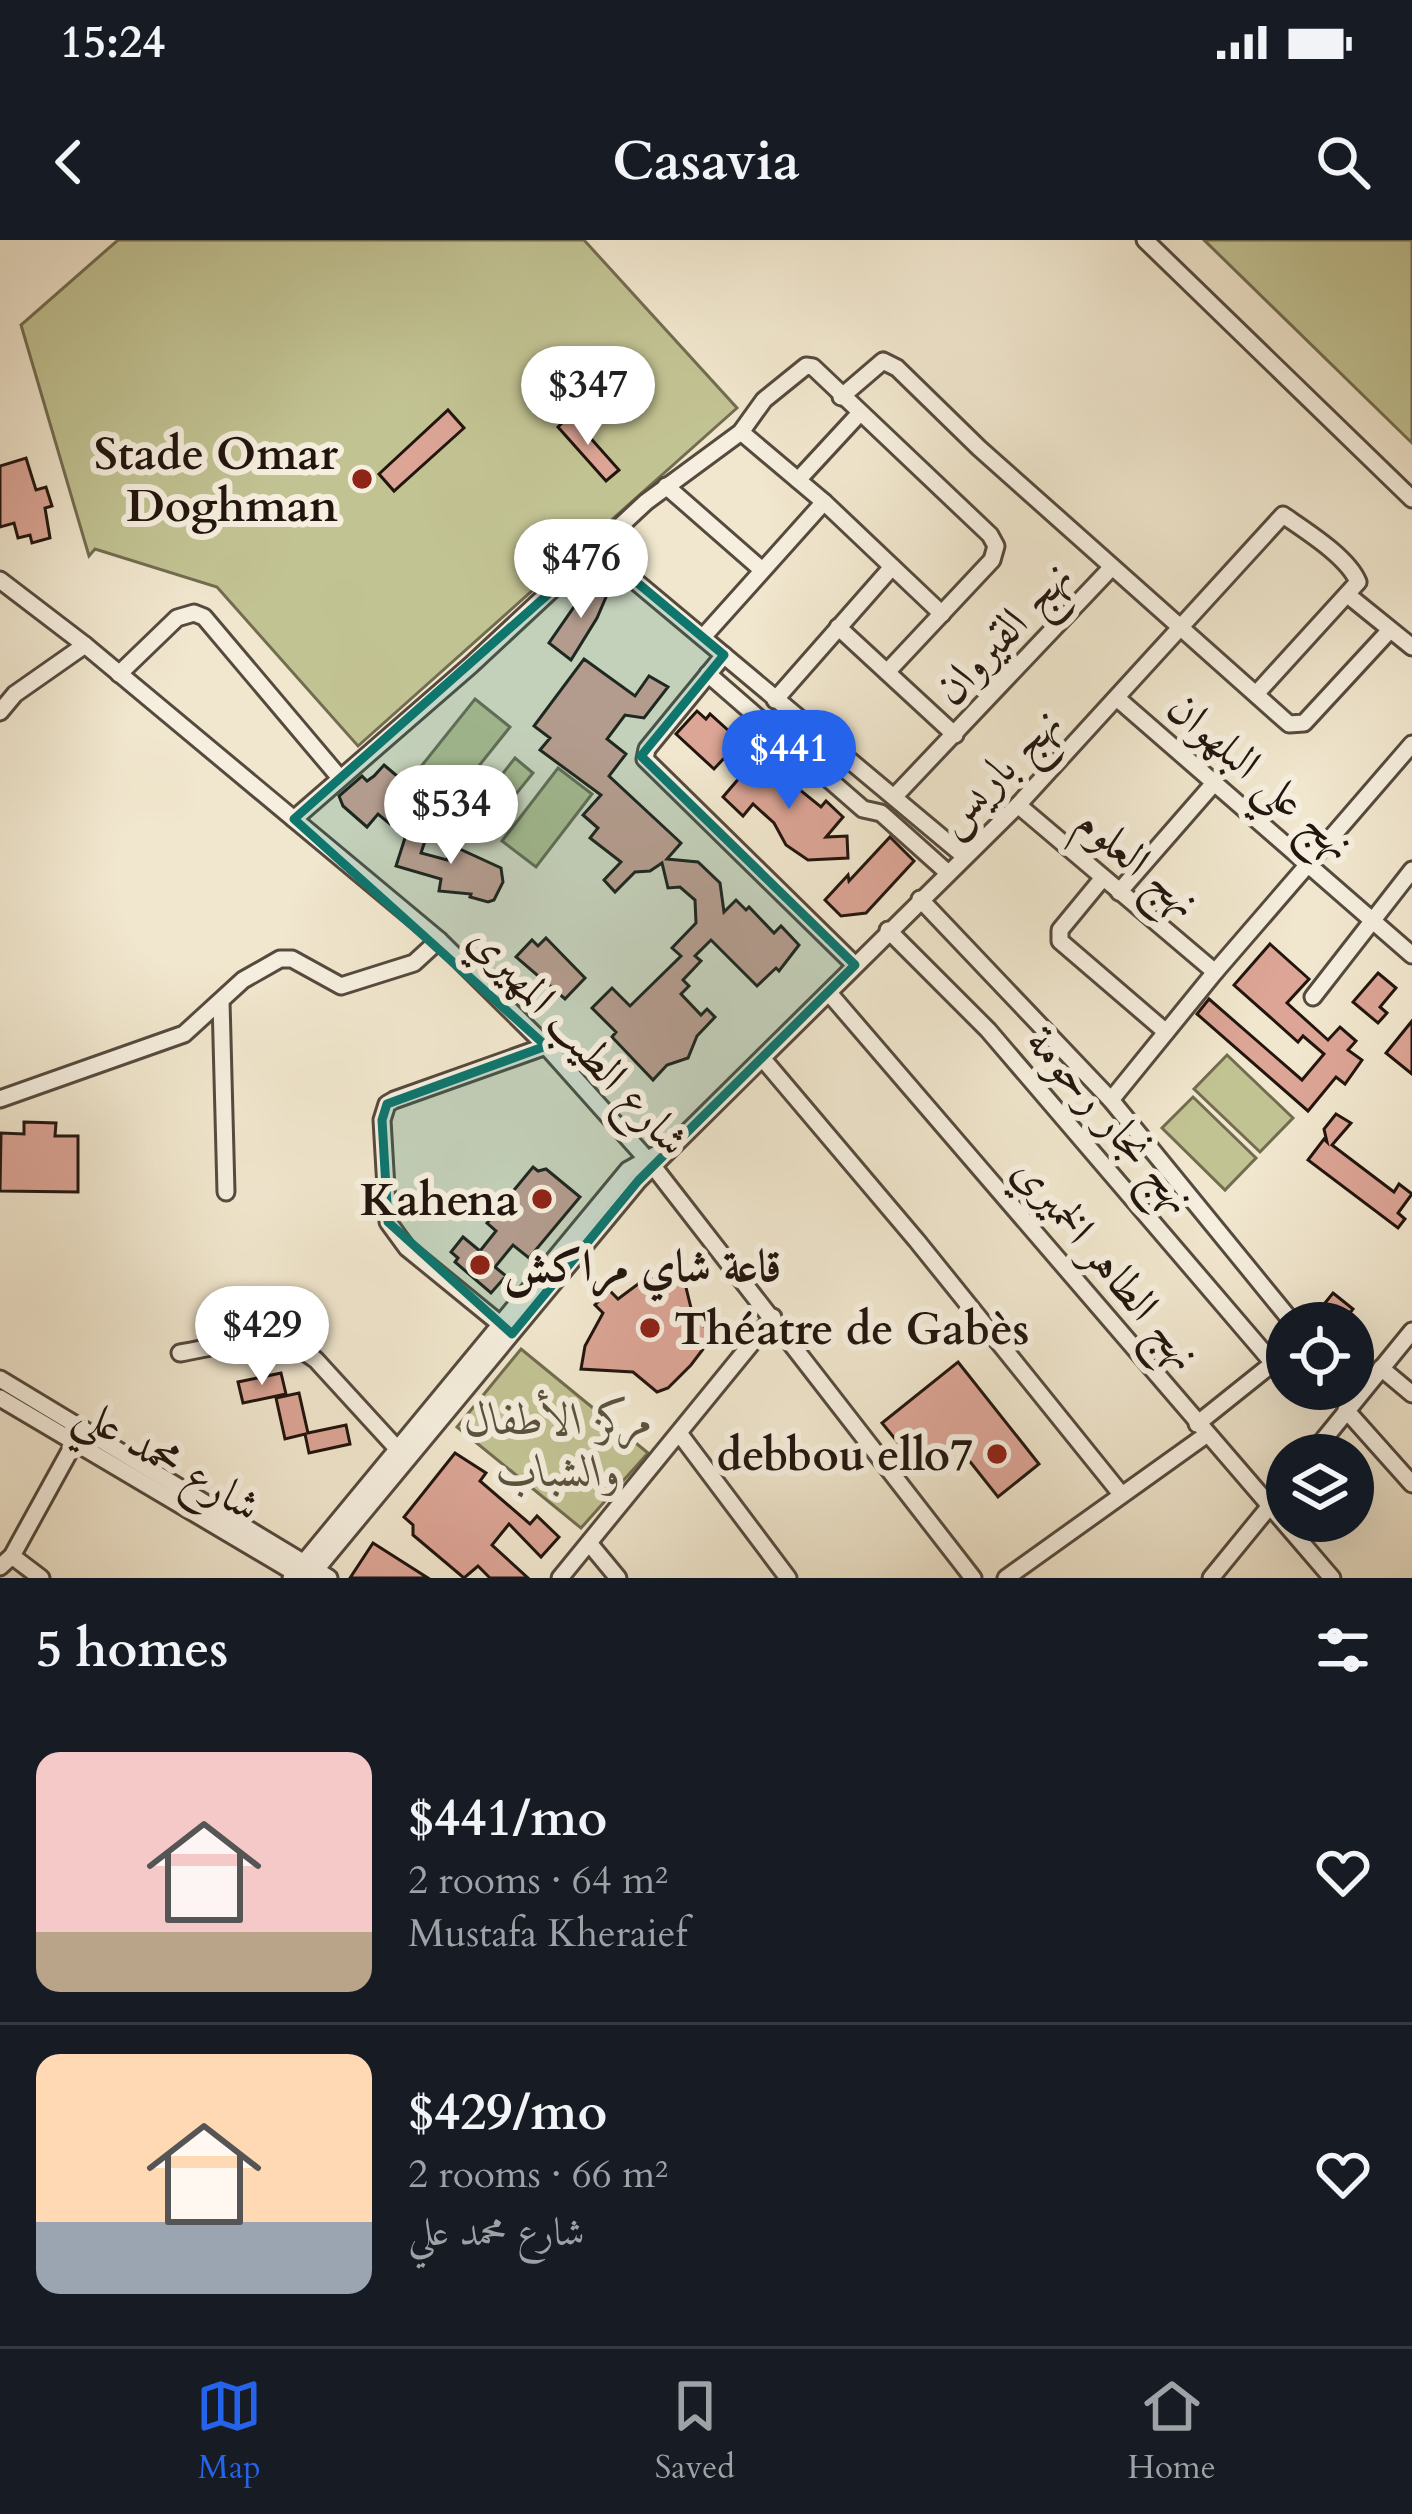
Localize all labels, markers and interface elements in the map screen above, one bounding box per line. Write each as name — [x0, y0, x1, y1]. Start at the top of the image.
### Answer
text: 15:24 — [60, 12, 165, 73]
text: Casavia — [612, 126, 800, 199]
icon: back — [36, 129, 102, 195]
icon: search — [1310, 129, 1376, 195]
pin: $347 — [517, 346, 659, 448]
text: $347 — [548, 358, 628, 411]
place label: Stade Omar Doghman — [94, 424, 339, 537]
marker: Stade Omar Doghman — [349, 466, 375, 492]
pin: $476 — [510, 519, 652, 621]
text: $476 — [541, 531, 621, 584]
street label: نهج القيروان — [920, 547, 1093, 725]
street label: نهج علي البلهوان — [1146, 678, 1368, 884]
street label: نهج باريس — [920, 693, 1082, 855]
pin: $441 — [718, 710, 860, 812]
text: $441 — [749, 722, 829, 775]
pin: $534 — [380, 765, 522, 867]
text: $534 — [411, 777, 491, 830]
street label: نهج العلوم — [1057, 792, 1213, 939]
street label: شارع الطيب المهيري — [451, 910, 703, 1174]
street label: نهج نجار رحومة — [1005, 1013, 1210, 1233]
street label: نهج الطاهر الخميري — [992, 1142, 1215, 1389]
place label: Kahena — [360, 1170, 518, 1231]
marker: Kahena — [529, 1186, 555, 1212]
place label: قاعة شاي مراكش — [504, 1236, 781, 1302]
marker: قاعة شاي مراكش — [467, 1252, 493, 1278]
pin: $429 — [191, 1286, 333, 1388]
text: $429 — [222, 1298, 302, 1351]
place label: Théatre de Gabès — [674, 1299, 1029, 1360]
map controls — [1266, 1302, 1374, 1542]
button: locate — [1266, 1302, 1374, 1410]
marker: Théatre de Gabès — [637, 1315, 663, 1341]
street label: شارع محمد علي — [59, 1382, 272, 1547]
park label: مركز الأطفال والشباب — [465, 1389, 653, 1502]
place label: debbou ello7 — [717, 1425, 973, 1486]
button: layers — [1266, 1434, 1374, 1542]
marker: debbou ello7 — [984, 1441, 1010, 1467]
text: 5 homes — [36, 1615, 228, 1685]
icon: filters — [1310, 1617, 1376, 1683]
text: $441/mo — [408, 1784, 607, 1854]
icon: home — [132, 1800, 276, 1944]
icon: heart — [1310, 1839, 1376, 1905]
text: 2 rooms · 64 m² — [408, 1854, 668, 1907]
text: Mustafa Kheraief — [408, 1907, 687, 1960]
text: $429/mo — [408, 2078, 607, 2148]
icon: home — [132, 2102, 276, 2246]
icon: heart — [1310, 2141, 1376, 2207]
text: 2 rooms · 66 m² — [408, 2148, 668, 2201]
text: شارع محمد علي — [408, 2206, 585, 2259]
tab: Map — [196, 2373, 262, 2490]
tab: Saved — [655, 2373, 735, 2490]
tab: Home — [1127, 2373, 1216, 2490]

